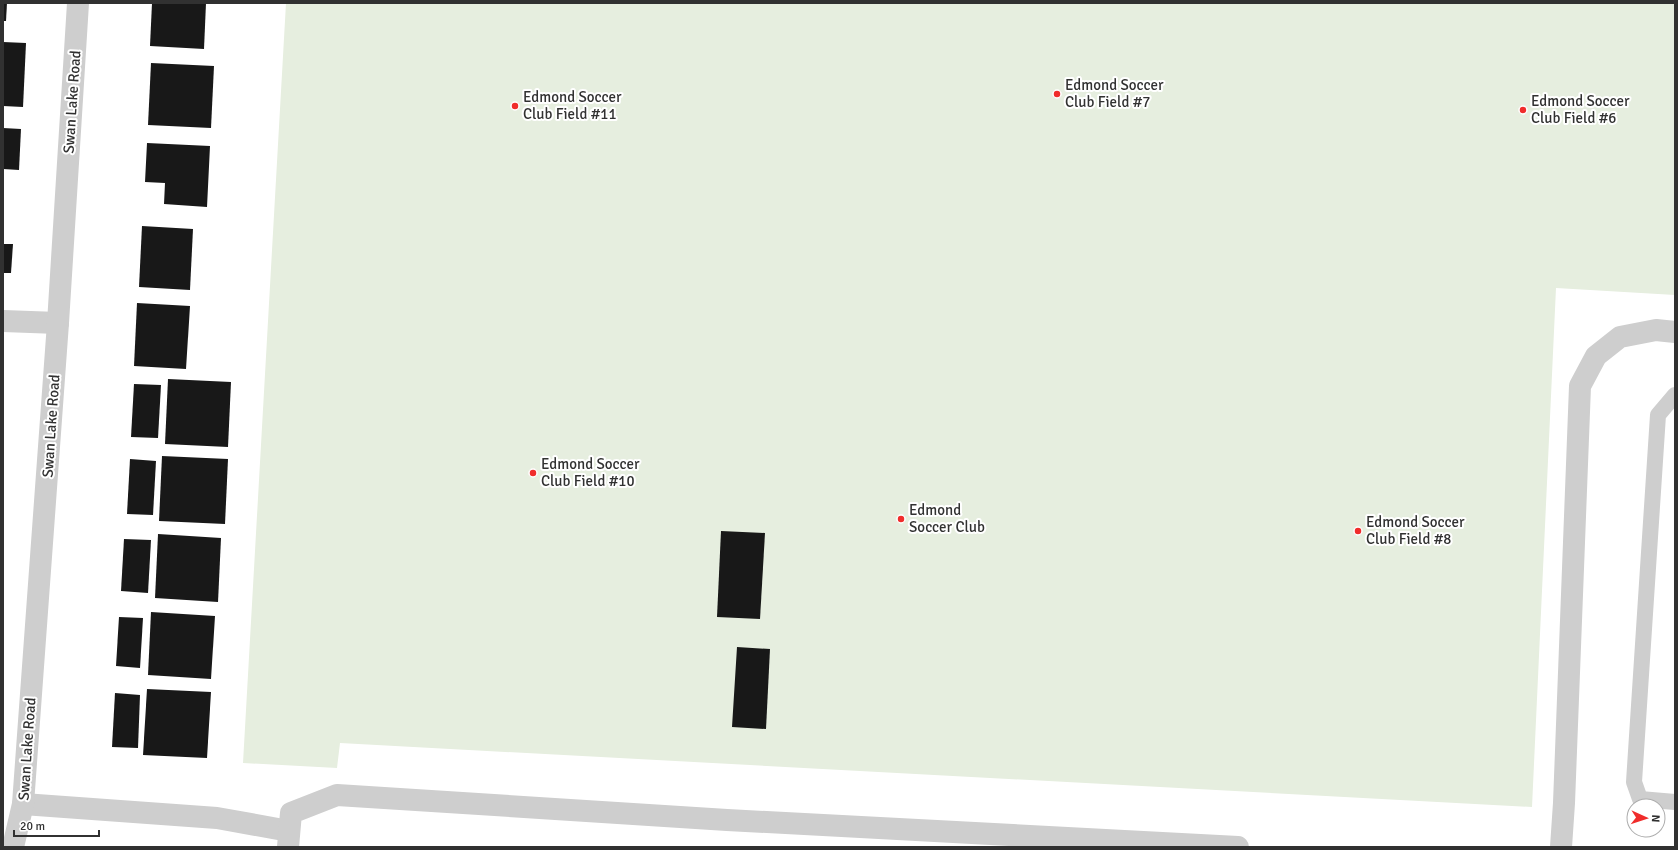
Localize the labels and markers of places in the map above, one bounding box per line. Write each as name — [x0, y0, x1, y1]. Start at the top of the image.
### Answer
place label: Edmond Soccer Club Field #7 — [1065, 76, 1164, 111]
place label: Edmond Soccer Club Field #11 — [523, 88, 622, 123]
marker: Edmond Soccer Club Field #7 — [1052, 89, 1062, 99]
place label: Edmond Soccer Club Field #6 — [1531, 92, 1630, 127]
marker: Edmond Soccer Club Field #11 — [510, 101, 520, 111]
marker: Edmond Soccer Club Field #6 — [1518, 105, 1528, 115]
place label: Edmond Soccer Club Field #10 — [541, 455, 640, 490]
marker: Edmond Soccer Club Field #10 — [528, 468, 538, 478]
place label: Edmond Soccer Club — [909, 501, 985, 536]
place label: Edmond Soccer Club Field #8 — [1366, 513, 1465, 548]
marker: Edmond Soccer Club — [896, 514, 906, 524]
marker: Edmond Soccer Club Field #8 — [1353, 526, 1363, 536]

